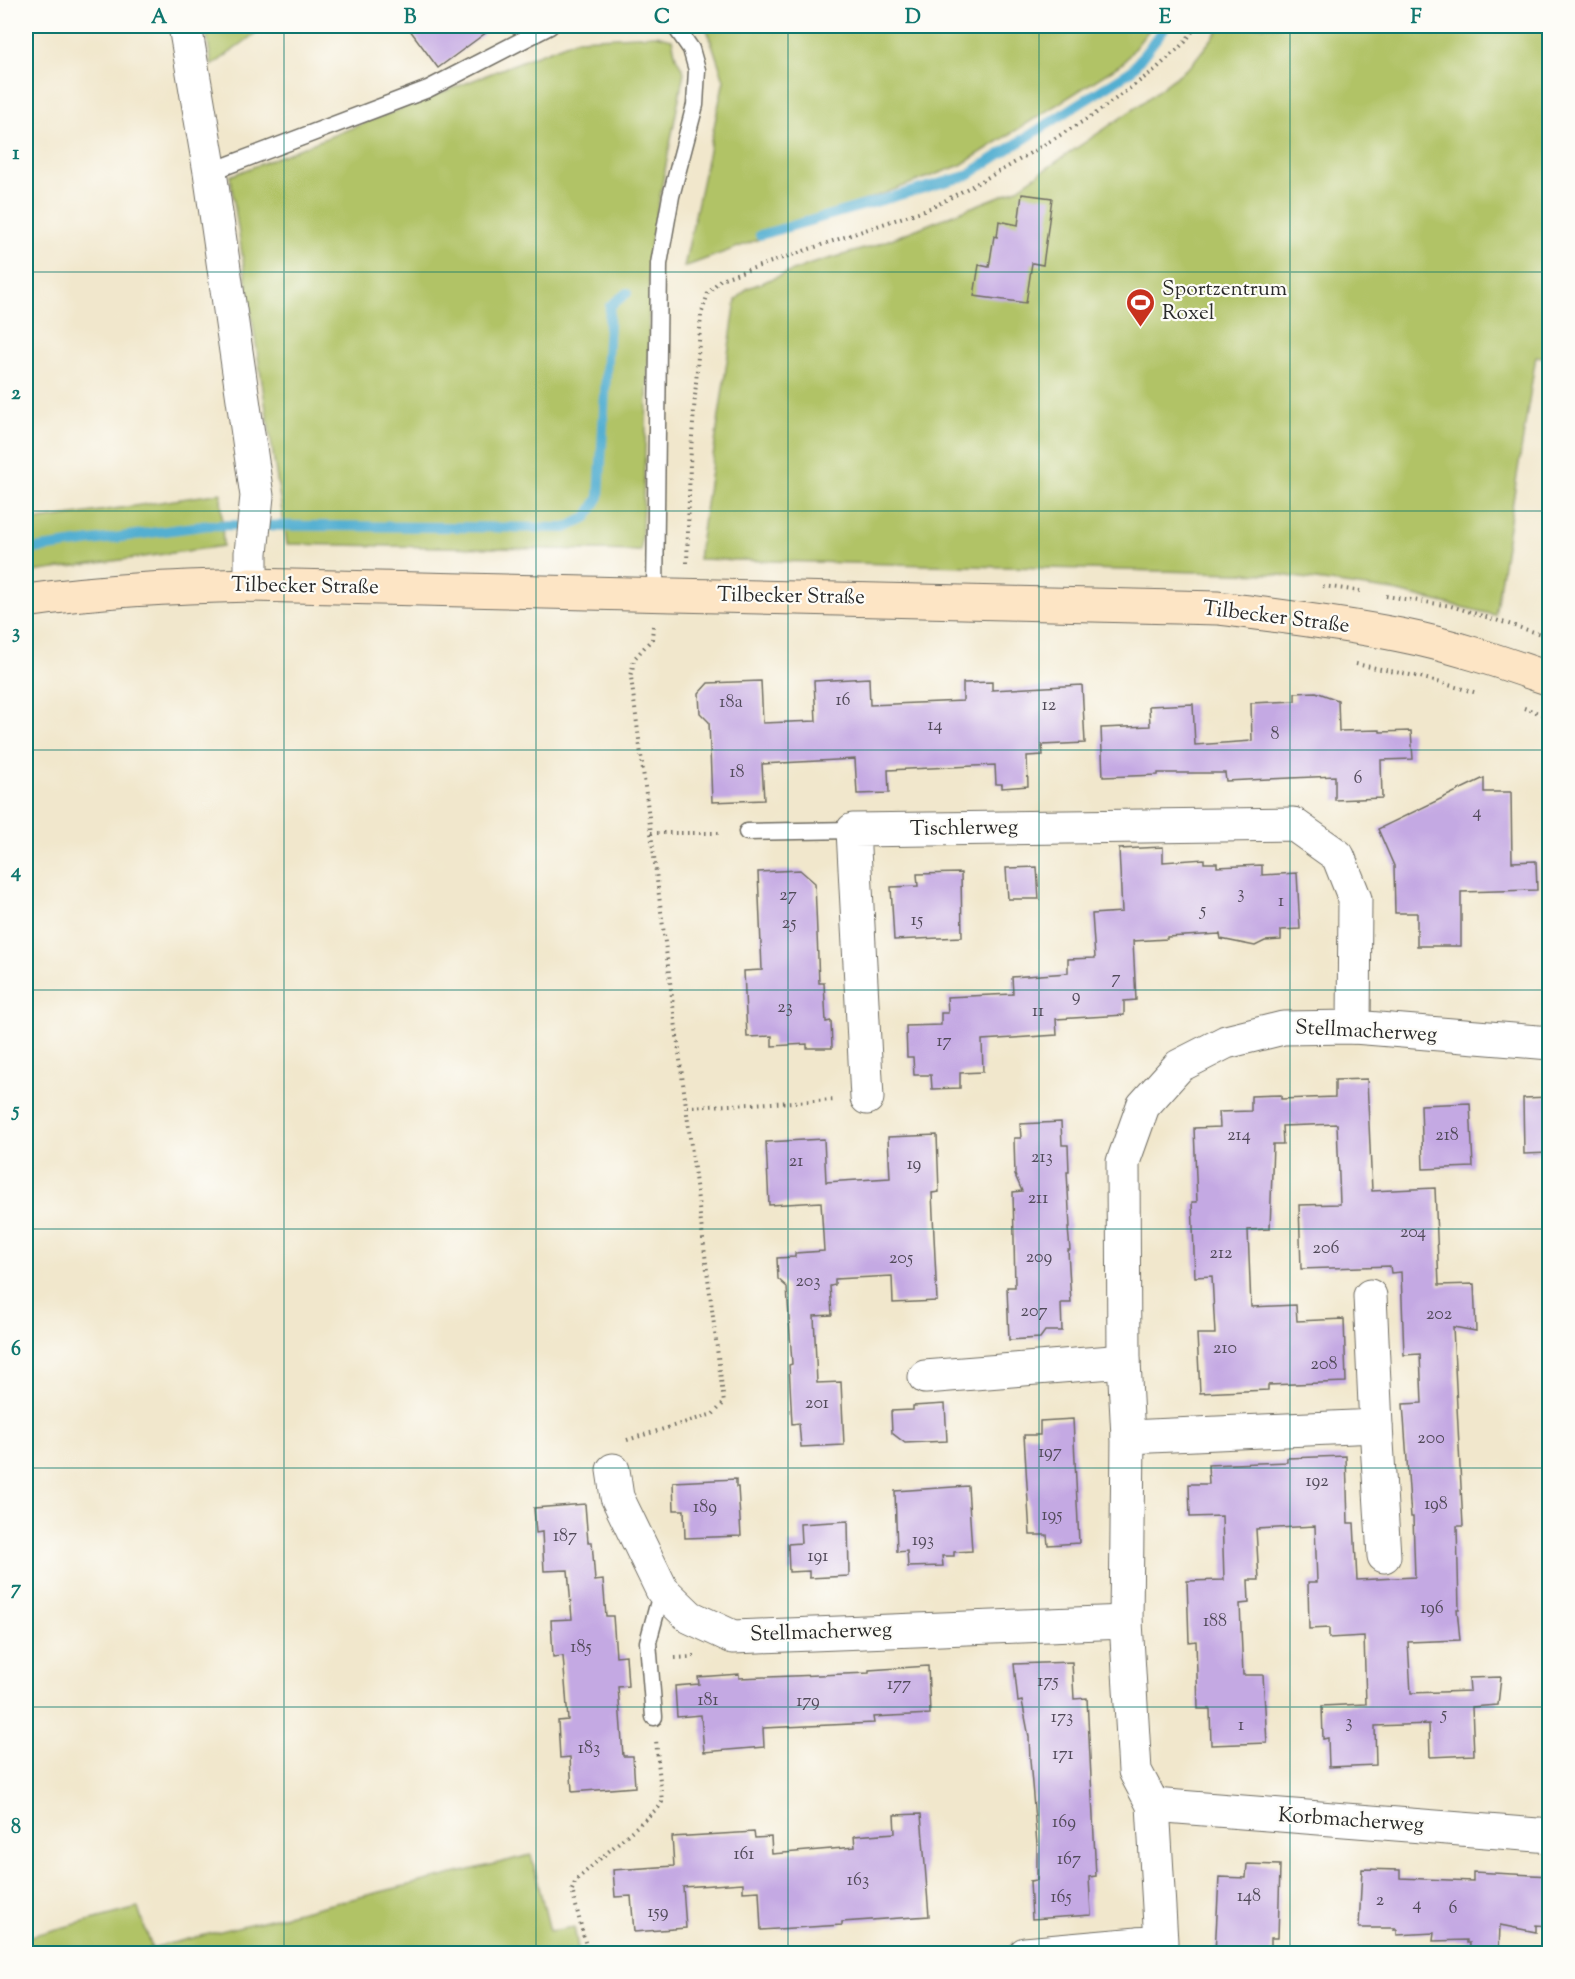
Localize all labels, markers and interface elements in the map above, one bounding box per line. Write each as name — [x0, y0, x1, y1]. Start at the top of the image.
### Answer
text: A — [151, 4, 168, 33]
text: B — [404, 4, 417, 33]
text: C — [654, 4, 670, 33]
text: D — [905, 4, 921, 33]
text: E — [1159, 4, 1172, 33]
text: F — [1410, 4, 1422, 33]
text: 1 — [13, 140, 20, 169]
place label: Sportzentrum Roxel — [1162, 275, 1287, 329]
sports icon: Sportzentrum Roxel — [1125, 286, 1157, 328]
text: 2 — [11, 380, 21, 409]
street label: Tilbecker Straße — [231, 571, 379, 603]
street label: Tilbecker Straße — [717, 581, 865, 613]
street label: Tilbecker Straße — [1201, 594, 1351, 642]
text: 3 — [12, 619, 20, 648]
house number: 16 — [835, 688, 851, 714]
house number: 18a — [719, 690, 743, 716]
house number: 12 — [1042, 693, 1057, 719]
house number: 14 — [927, 713, 943, 739]
house number: 8 — [1271, 722, 1280, 748]
house number: 18 — [729, 760, 745, 786]
house number: 6 — [1354, 766, 1363, 792]
house number: 4 — [1472, 800, 1482, 826]
street label: Tischlerweg — [910, 813, 1018, 845]
text: 4 — [10, 858, 21, 887]
house number: 3 — [1237, 881, 1245, 907]
house number: 27 — [779, 883, 797, 909]
house number: 1 — [1278, 889, 1284, 915]
house number: 5 — [1199, 898, 1206, 924]
house number: 15 — [911, 908, 923, 934]
house number: 25 — [782, 911, 796, 937]
house number: 7 — [1111, 966, 1121, 992]
house number: 9 — [1072, 984, 1081, 1010]
house number: 23 — [777, 995, 793, 1021]
house number: 11 — [1032, 999, 1044, 1025]
street label: Stellmacherweg — [1294, 1013, 1438, 1051]
house number: 17 — [936, 1029, 952, 1055]
text: 5 — [11, 1097, 20, 1126]
house number: 214 — [1227, 1123, 1251, 1149]
house number: 218 — [1435, 1123, 1459, 1149]
house number: 213 — [1031, 1145, 1053, 1171]
house number: 21 — [789, 1149, 803, 1175]
house number: 19 — [907, 1152, 922, 1178]
house number: 211 — [1028, 1186, 1048, 1212]
house number: 204 — [1400, 1220, 1426, 1246]
house number: 206 — [1313, 1236, 1339, 1262]
house number: 212 — [1210, 1241, 1233, 1267]
house number: 209 — [1026, 1245, 1053, 1271]
house number: 205 — [889, 1246, 913, 1272]
house number: 203 — [795, 1269, 821, 1295]
house number: 207 — [1021, 1299, 1047, 1325]
house number: 202 — [1426, 1302, 1453, 1328]
text: 6 — [11, 1336, 21, 1365]
house number: 210 — [1213, 1336, 1237, 1362]
house number: 208 — [1311, 1352, 1337, 1378]
house number: 201 — [805, 1391, 829, 1417]
house number: 200 — [1417, 1426, 1445, 1452]
house number: 197 — [1038, 1440, 1062, 1466]
house number: 192 — [1305, 1469, 1329, 1495]
house number: 198 — [1424, 1492, 1448, 1518]
house number: 189 — [693, 1495, 717, 1521]
house number: 195 — [1041, 1503, 1063, 1529]
house number: 187 — [553, 1524, 577, 1550]
house number: 193 — [912, 1528, 934, 1554]
house number: 191 — [808, 1544, 828, 1570]
text: 7 — [11, 1575, 22, 1604]
house number: 196 — [1420, 1596, 1444, 1622]
house number: 188 — [1203, 1609, 1227, 1635]
street label: Stellmacherweg — [749, 1616, 893, 1650]
house number: 185 — [570, 1635, 592, 1661]
house number: 175 — [1037, 1669, 1059, 1695]
house number: 177 — [887, 1672, 911, 1698]
house number: 181 — [697, 1688, 719, 1714]
house number: 179 — [796, 1689, 820, 1715]
house number: 5 — [1440, 1702, 1447, 1728]
house number: 173 — [1051, 1705, 1073, 1731]
house number: 3 — [1345, 1710, 1353, 1736]
house number: 1 — [1238, 1713, 1244, 1739]
house number: 183 — [578, 1736, 600, 1762]
house number: 171 — [1052, 1742, 1074, 1768]
street label: Korbmacherweg — [1277, 1801, 1425, 1841]
house number: 169 — [1052, 1810, 1076, 1836]
text: 8 — [11, 1814, 21, 1843]
house number: 161 — [733, 1842, 755, 1868]
house number: 167 — [1057, 1847, 1081, 1873]
house number: 163 — [847, 1868, 869, 1894]
house number: 148 — [1237, 1884, 1261, 1910]
house number: 165 — [1050, 1885, 1072, 1911]
house number: 2 — [1376, 1888, 1385, 1914]
house number: 4 — [1412, 1892, 1422, 1918]
house number: 6 — [1449, 1896, 1458, 1922]
house number: 159 — [647, 1900, 669, 1926]

